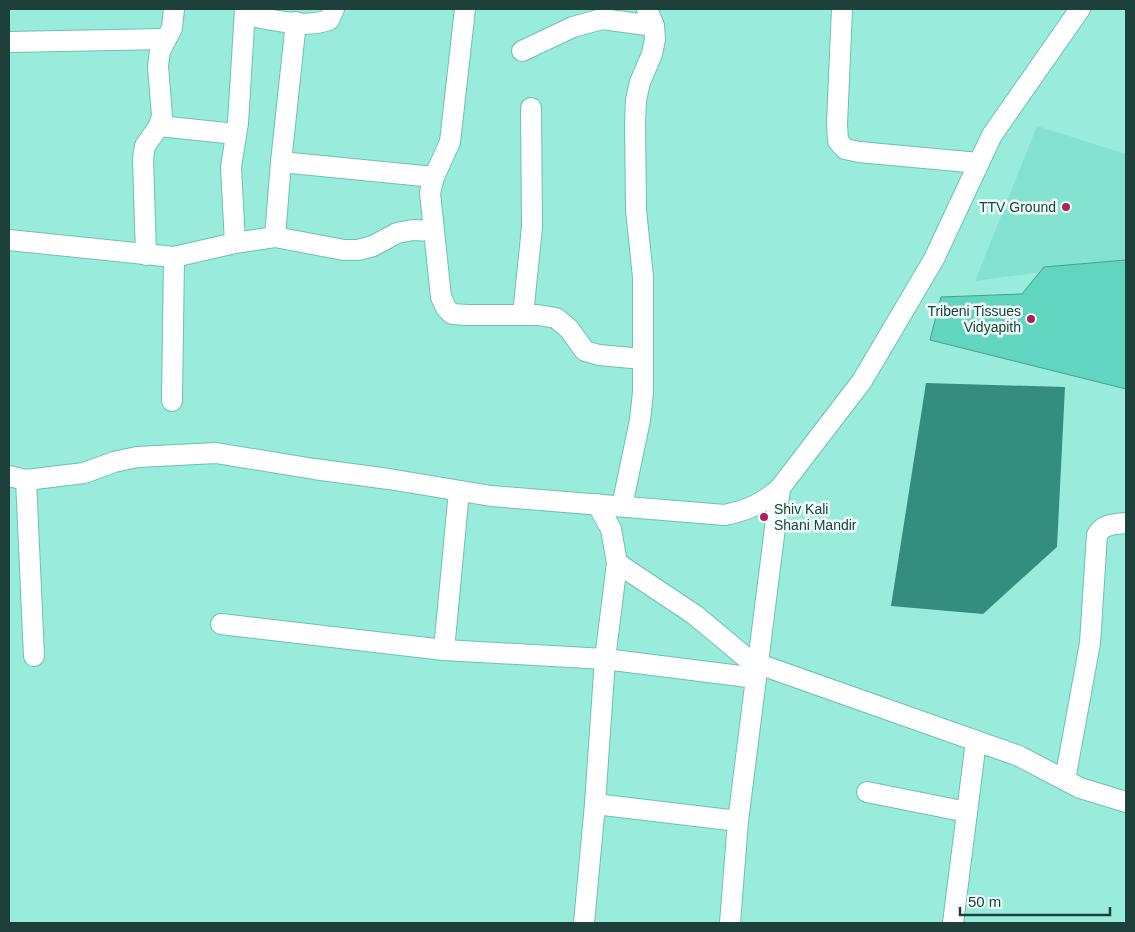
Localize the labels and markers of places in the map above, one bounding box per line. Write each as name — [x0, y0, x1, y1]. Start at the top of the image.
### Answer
place label: TTV Ground — [979, 199, 1056, 215]
marker: TTV Ground — [1060, 201, 1072, 213]
place label: Tribeni Tissues Vidyapith — [927, 303, 1021, 335]
marker: Tribeni Tissues Vidyapith — [1025, 313, 1037, 325]
place label: Shiv Kali Shani Mandir — [774, 501, 857, 533]
marker: Shiv Kali Shani Mandir — [758, 511, 770, 523]

